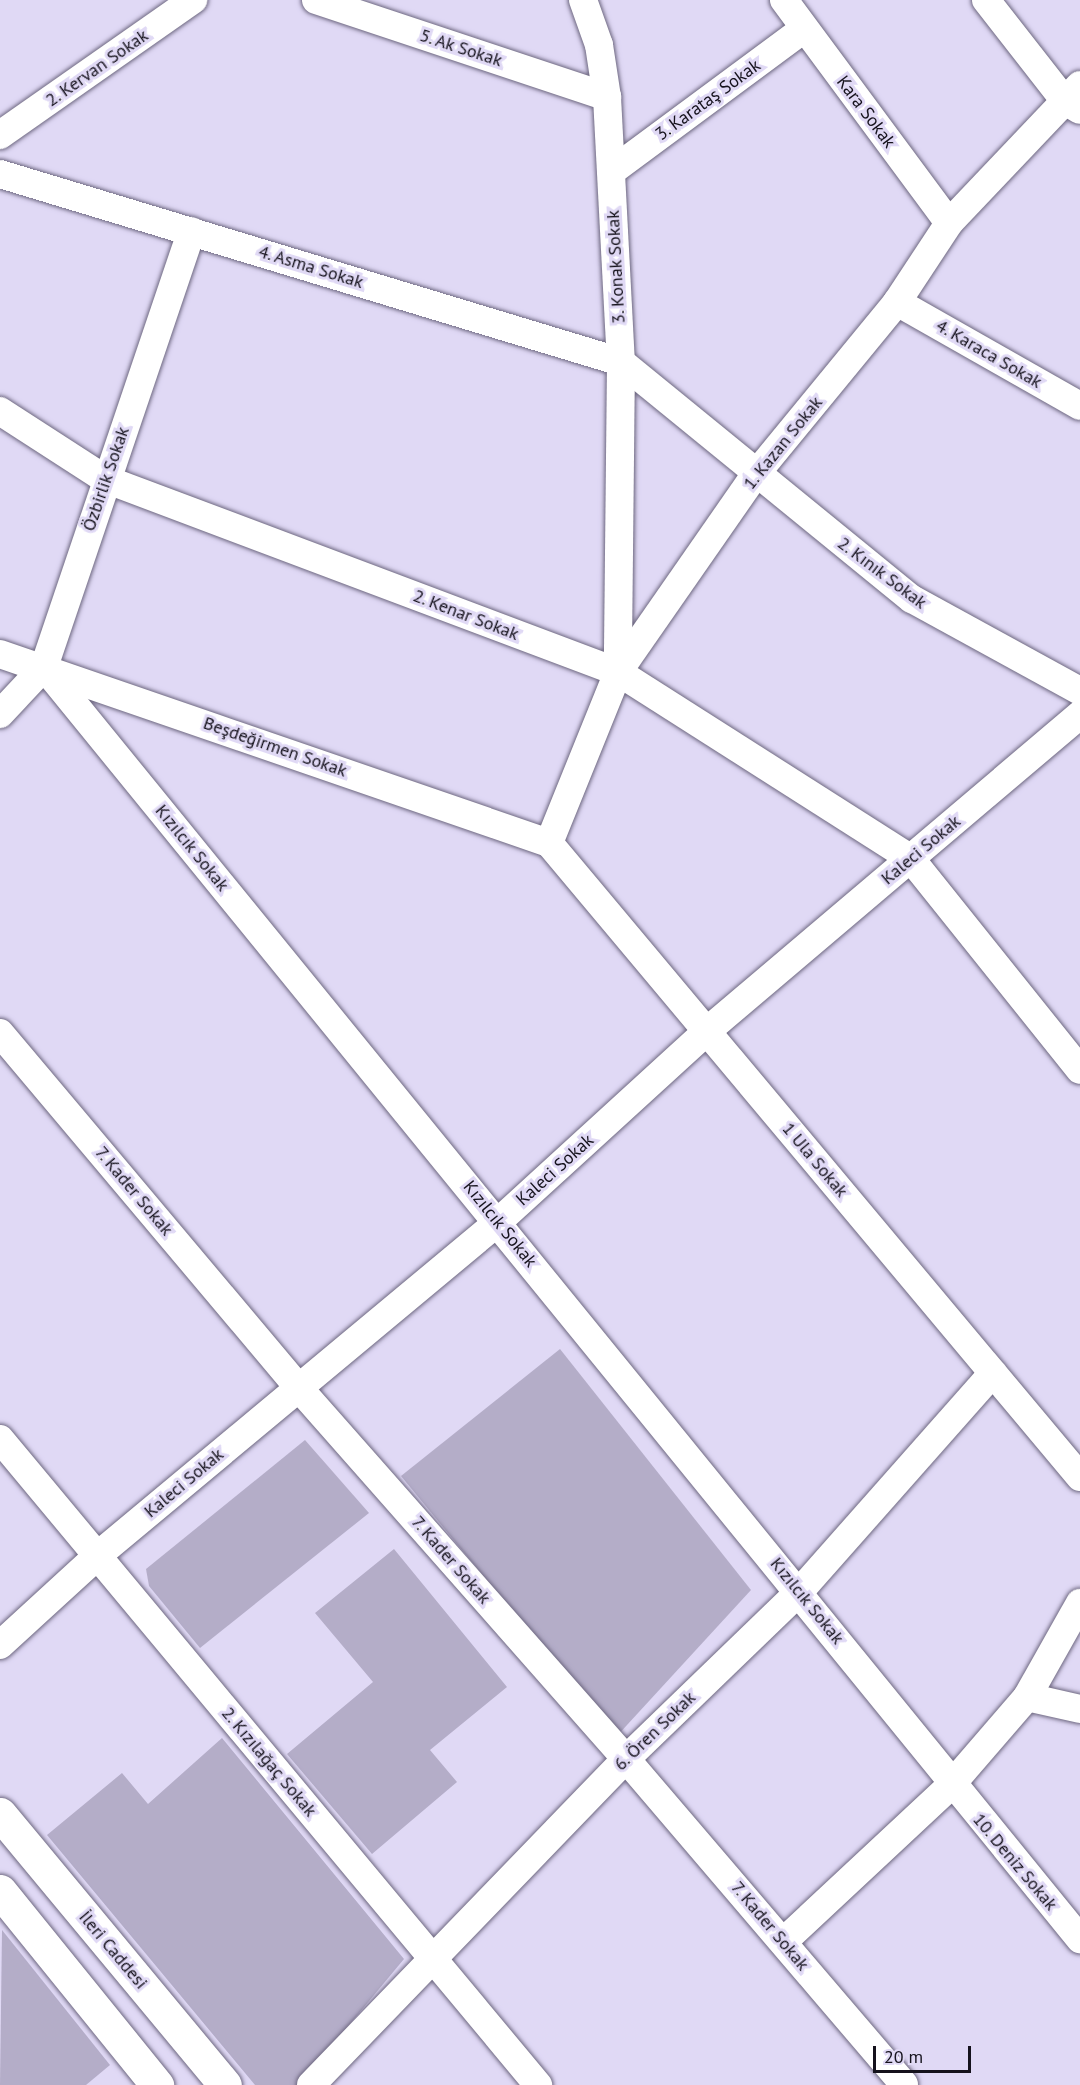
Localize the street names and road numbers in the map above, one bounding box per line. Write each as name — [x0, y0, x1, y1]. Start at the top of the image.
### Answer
street label: 2. Kervan Sokak — [41, 24, 153, 112]
street label: 5. Ak Sokak — [416, 24, 506, 72]
street label: 3. Karataş Sokak — [651, 54, 765, 146]
street label: Kara Sokak — [832, 72, 900, 152]
street label: 3. Konak Sokak — [602, 209, 630, 325]
street label: 4. Asma Sokak — [255, 241, 367, 293]
street label: 4. Karaca Sokak — [932, 315, 1046, 393]
street label: 1. Kazan Sokak — [738, 392, 828, 494]
street label: Özbirlik Sokak — [78, 424, 134, 534]
street label: 2. Kınık Sokak — [832, 532, 932, 614]
street label: 2. Kenar Sokak — [409, 585, 523, 645]
street label: Beşdeğirmen Sokak — [200, 712, 350, 782]
street label: Kızılcık Sokak — [150, 800, 234, 896]
street label: Kaleci Sokak — [877, 811, 965, 889]
street label: 1 Ula Sokak — [778, 1118, 852, 1202]
street label: Kaleci Sokak — [512, 1130, 598, 1210]
street label: 7. Kader Sokak — [90, 1142, 178, 1240]
street label: Kızılcık Sokak — [458, 1176, 542, 1272]
street label: Kaleci Sokak — [140, 1444, 228, 1522]
street label: 7. Kader Sokak — [406, 1511, 496, 1609]
street label: Kızılcık Sokak — [765, 1553, 849, 1649]
street label: 6. Ören Sokak — [609, 1686, 701, 1776]
street label: 2. Kızılağaç Sokak — [216, 1702, 322, 1822]
street label: 10. Deniz Sokak — [967, 1808, 1063, 1916]
street label: 7. Kader Sokak — [726, 1877, 814, 1975]
street label: İleri Caddesi — [74, 1907, 152, 1993]

